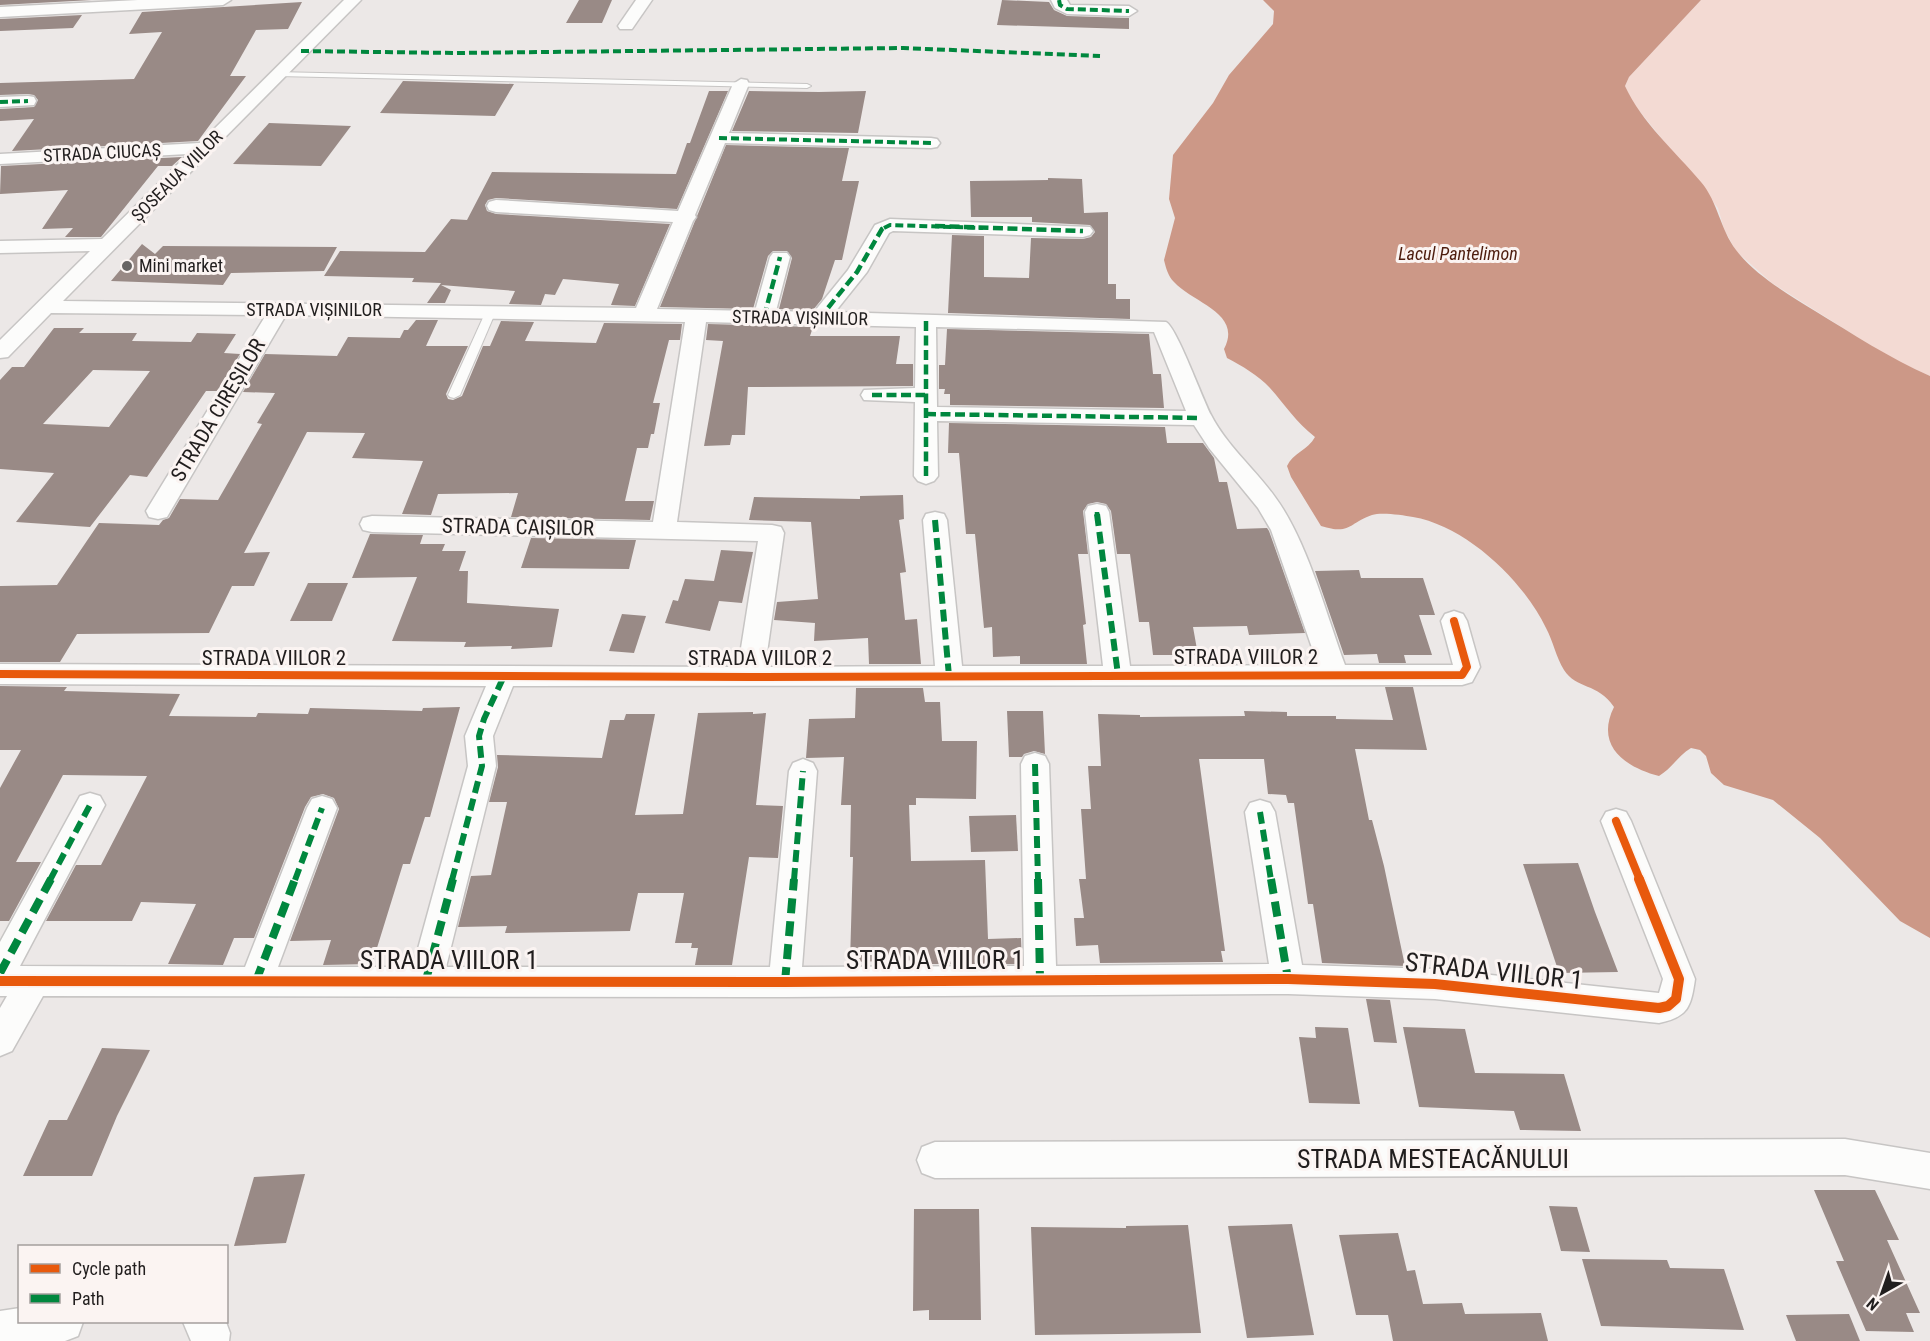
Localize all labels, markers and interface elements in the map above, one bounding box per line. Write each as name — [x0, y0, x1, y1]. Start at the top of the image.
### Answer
street label: ȘOSEAUA VIILOR — [127, 125, 228, 226]
street label: STRADA CIUCAȘ — [43, 139, 161, 167]
water label: Lacul Pantelimon — [1398, 243, 1518, 264]
place label: Mini market — [139, 255, 223, 276]
marker: Mini market — [120, 259, 134, 273]
street label: STRADA VIȘINILOR — [246, 299, 382, 321]
street label: STRADA VIȘINILOR — [732, 306, 868, 330]
street label: STRADA CIREȘILOR — [166, 334, 270, 486]
street label: STRADA CAIȘILOR — [442, 514, 594, 540]
street label: STRADA VIILOR 2 — [1174, 645, 1318, 669]
street label: STRADA VIILOR 2 — [202, 646, 346, 670]
street label: STRADA VIILOR 2 — [688, 646, 832, 670]
street label: STRADA VIILOR 1 — [360, 945, 538, 975]
street label: STRADA VIILOR 1 — [846, 945, 1024, 975]
street label: STRADA VIILOR 1 — [1404, 947, 1584, 995]
street label: STRADA MESTEACĂNULUI — [1297, 1144, 1569, 1174]
legend — [18, 1245, 228, 1323]
text: Cycle path — [72, 1258, 146, 1279]
north arrow — [1852, 1263, 1912, 1323]
text: Path — [72, 1288, 105, 1309]
text: N — [1863, 1294, 1883, 1315]

